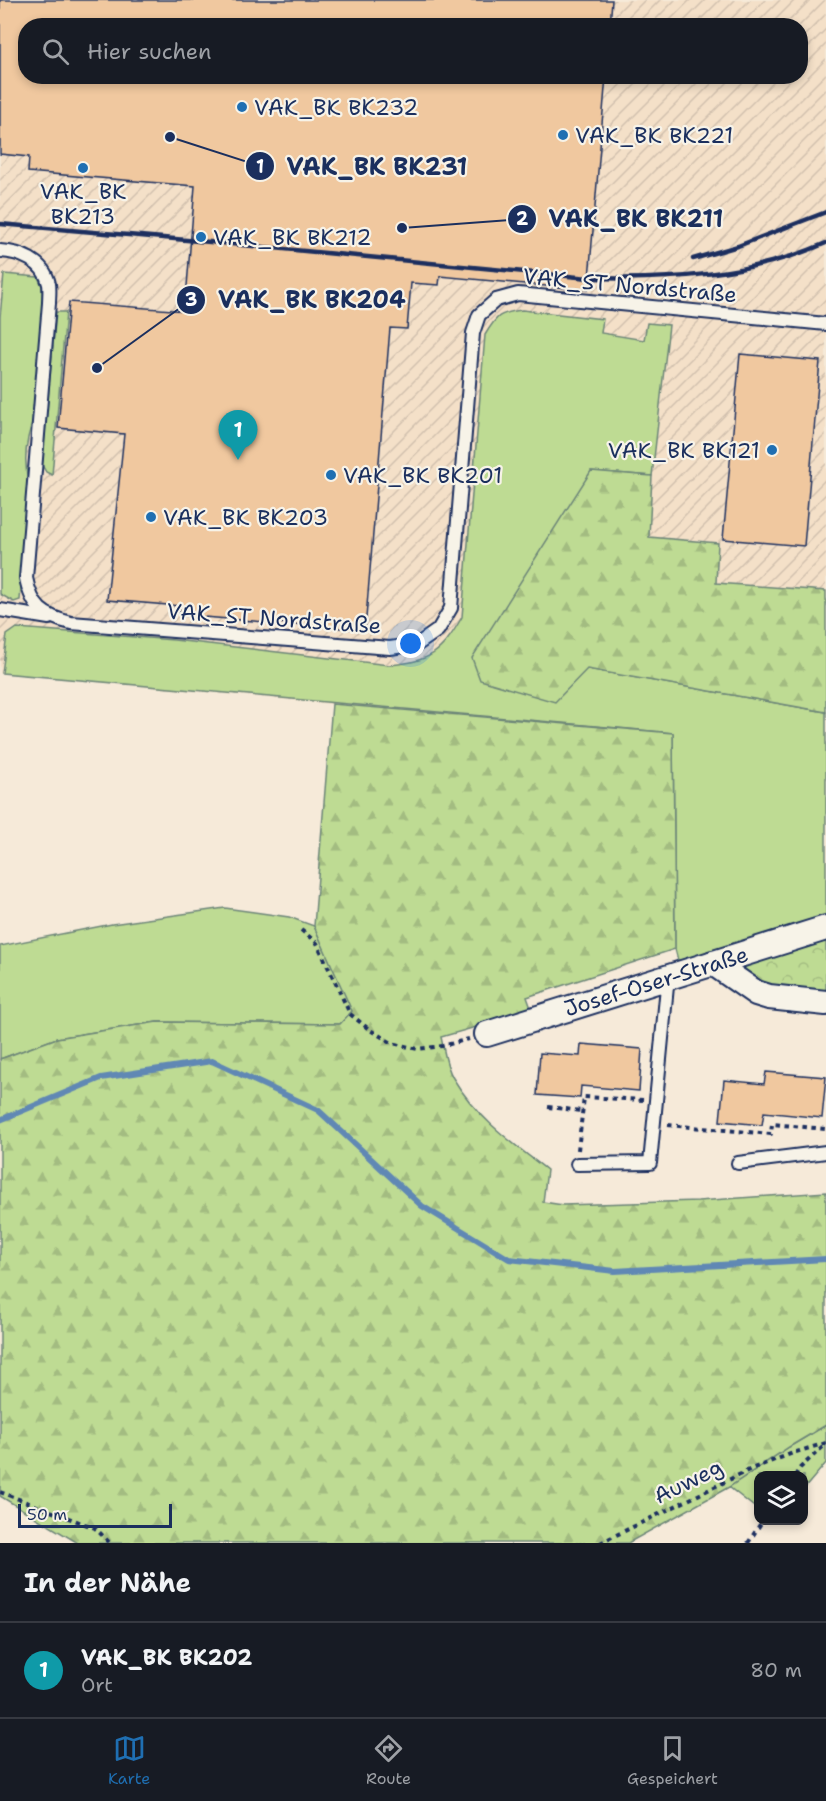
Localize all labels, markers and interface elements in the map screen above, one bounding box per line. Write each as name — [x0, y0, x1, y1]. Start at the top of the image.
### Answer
search box — [18, 18, 808, 84]
icon: search — [39, 35, 72, 68]
text: Hier suchen — [87, 37, 212, 66]
place label: VAK_BK BK232 — [254, 93, 418, 122]
marker: VAK_BK BK232 — [235, 100, 249, 114]
place label: VAK_BK BK221 — [575, 121, 734, 150]
marker: VAK_BK BK221 — [556, 128, 570, 142]
callout: VAK_BK BK231 — [245, 145, 480, 187]
text: VAK_BK BK231 — [286, 151, 468, 183]
text: 1 — [256, 155, 264, 179]
marker: VAK_BK BK213 — [76, 161, 90, 175]
place label: VAK_BK BK213 — [40, 177, 126, 231]
callout: VAK_BK BK211 — [507, 198, 736, 240]
text: VAK_BK BK211 — [549, 203, 723, 235]
text: 2 — [516, 207, 529, 231]
place label: VAK_BK BK212 — [213, 223, 372, 252]
marker: VAK_BK BK212 — [194, 230, 208, 244]
street label: VAK_ST Nordstraße — [522, 262, 738, 309]
callout: VAK_BK BK204 — [176, 279, 418, 321]
text: VAK_BK BK204 — [218, 284, 406, 316]
text: 3 — [185, 288, 197, 312]
pin: 1 — [218, 410, 258, 460]
place label: VAK_BK BK121 — [608, 436, 760, 465]
marker: VAK_BK BK121 — [765, 443, 779, 457]
place label: VAK_BK BK201 — [343, 461, 502, 490]
marker: VAK_BK BK201 — [324, 468, 338, 482]
place label: VAK_BK BK203 — [163, 503, 328, 532]
marker: VAK_BK BK203 — [144, 510, 158, 524]
street label: VAK_ST Nordstraße — [166, 597, 382, 640]
your location — [396, 629, 425, 658]
street label: Josef-Oser-Straße — [560, 940, 752, 1023]
street label: Auweg — [649, 1452, 727, 1511]
map controls — [754, 1471, 808, 1525]
button: layers — [754, 1471, 808, 1525]
scale bar — [18, 1501, 172, 1528]
text: 50 m — [27, 1504, 67, 1525]
text: In der Nähe — [24, 1565, 191, 1600]
text: VAK_BK BK202 — [81, 1643, 252, 1672]
text: 1 — [39, 1657, 48, 1683]
text: 80 m — [750, 1657, 802, 1683]
text: Ort — [81, 1672, 113, 1698]
tab: Karte — [108, 1732, 150, 1789]
tab: Route — [366, 1732, 411, 1789]
tab: Gespeichert — [627, 1732, 718, 1789]

